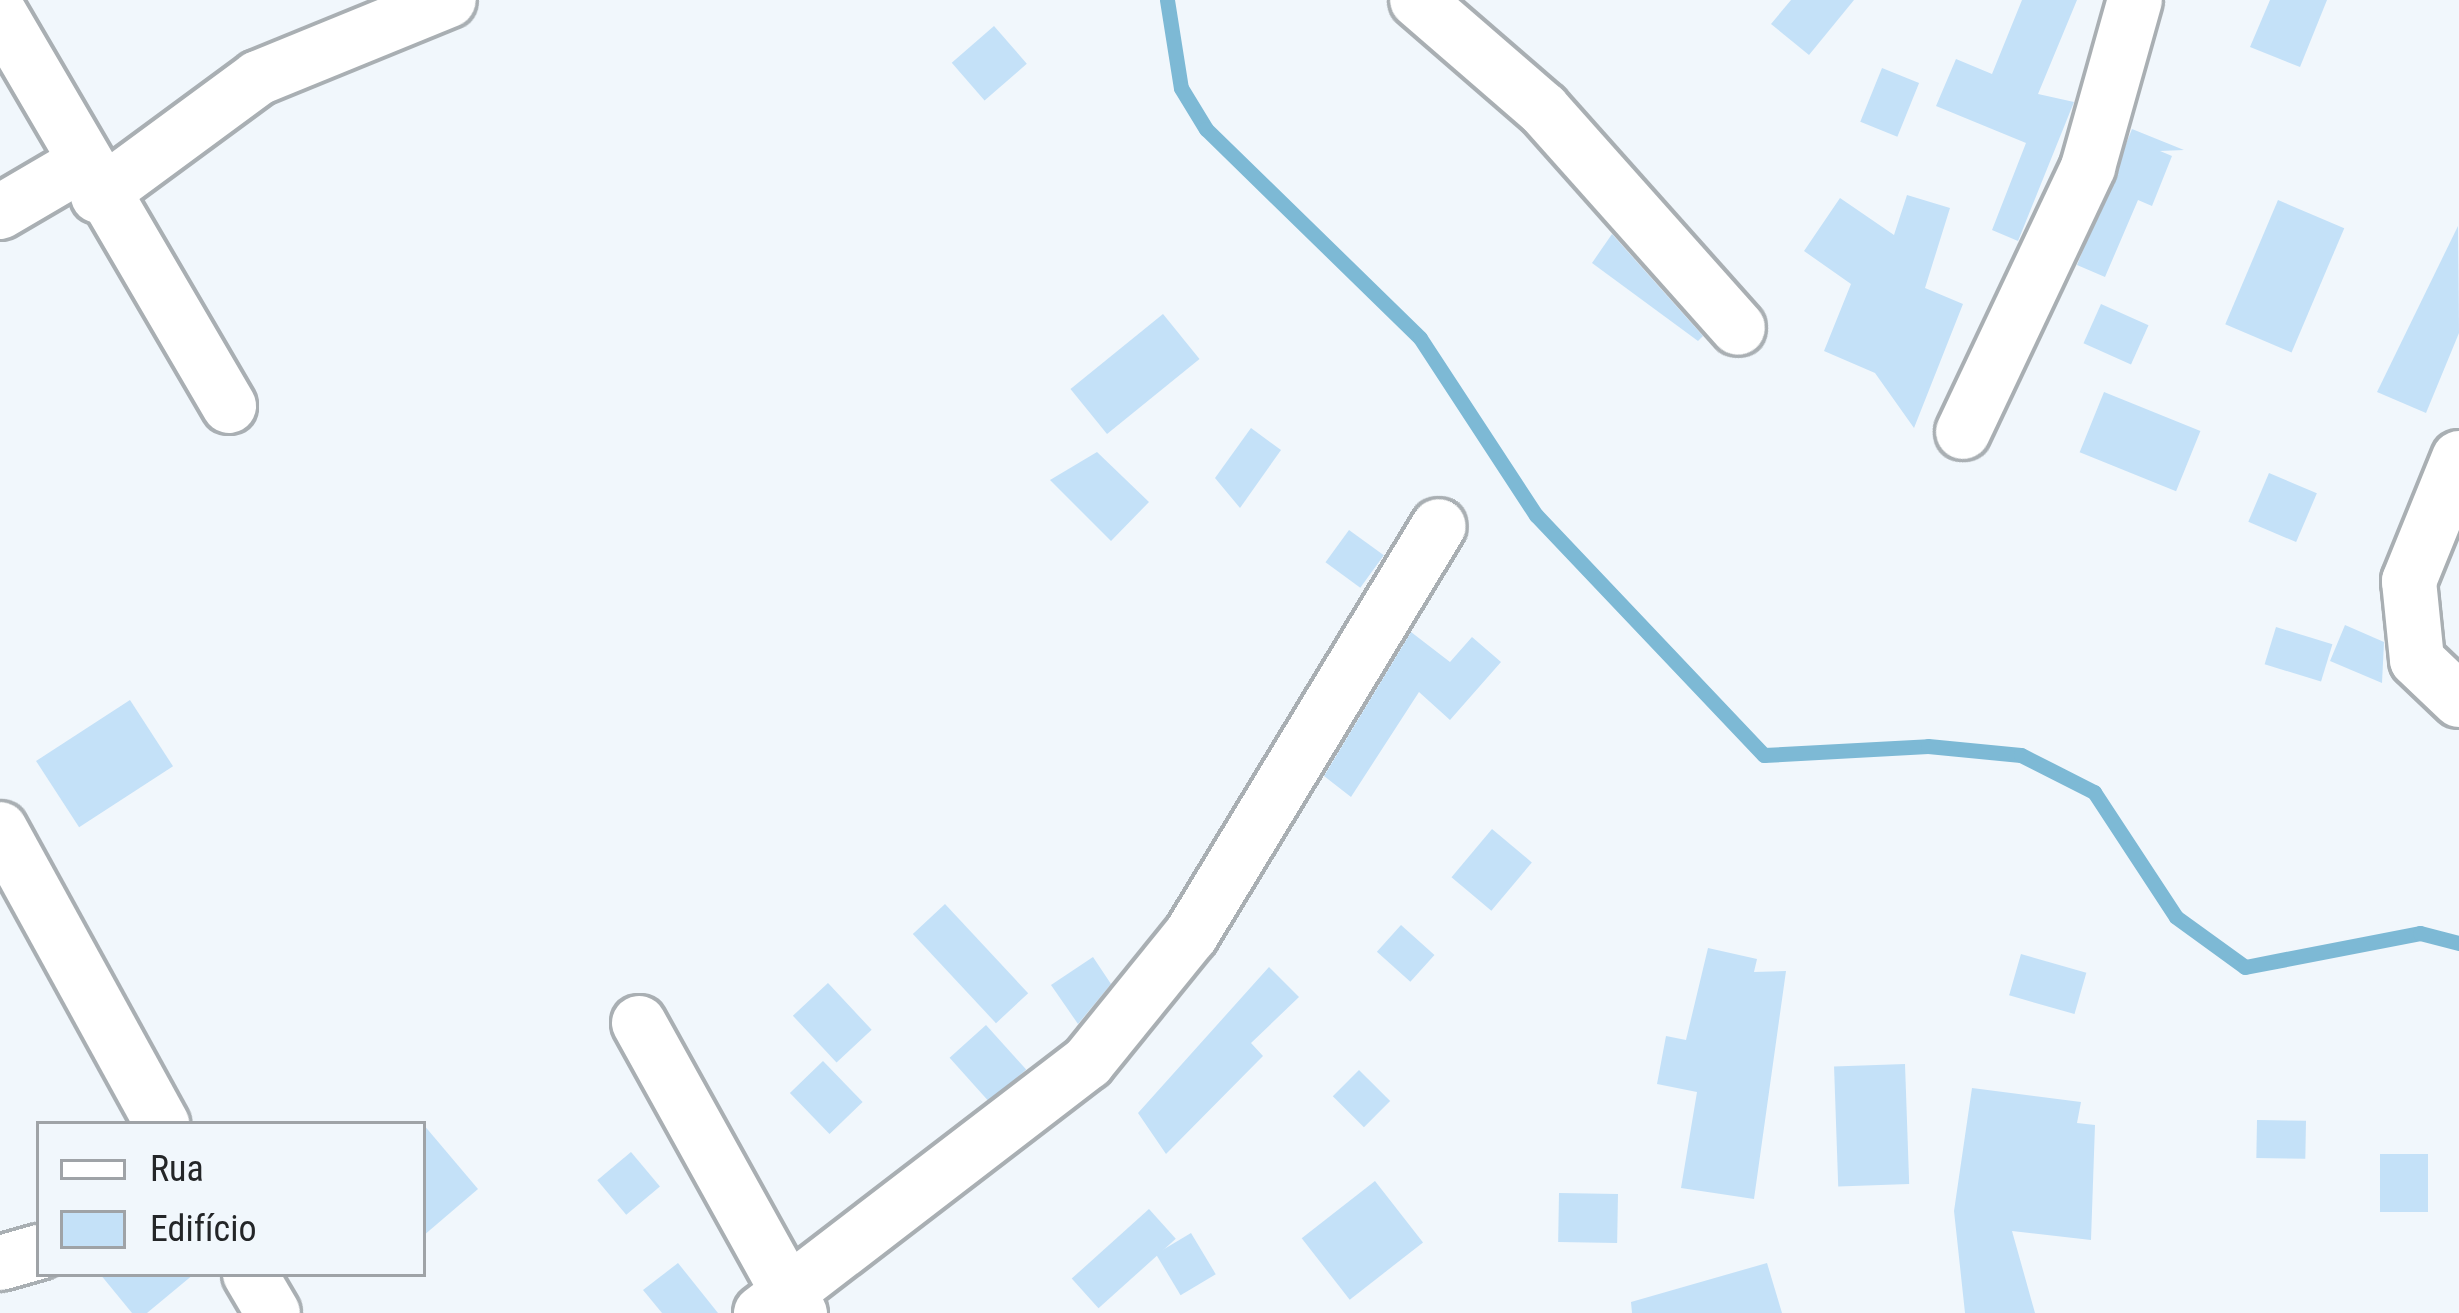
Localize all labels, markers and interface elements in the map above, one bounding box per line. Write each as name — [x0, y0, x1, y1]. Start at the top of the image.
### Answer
legend — [36, 1121, 426, 1277]
text: Rua — [150, 1148, 204, 1190]
text: Edifício — [150, 1208, 257, 1250]

